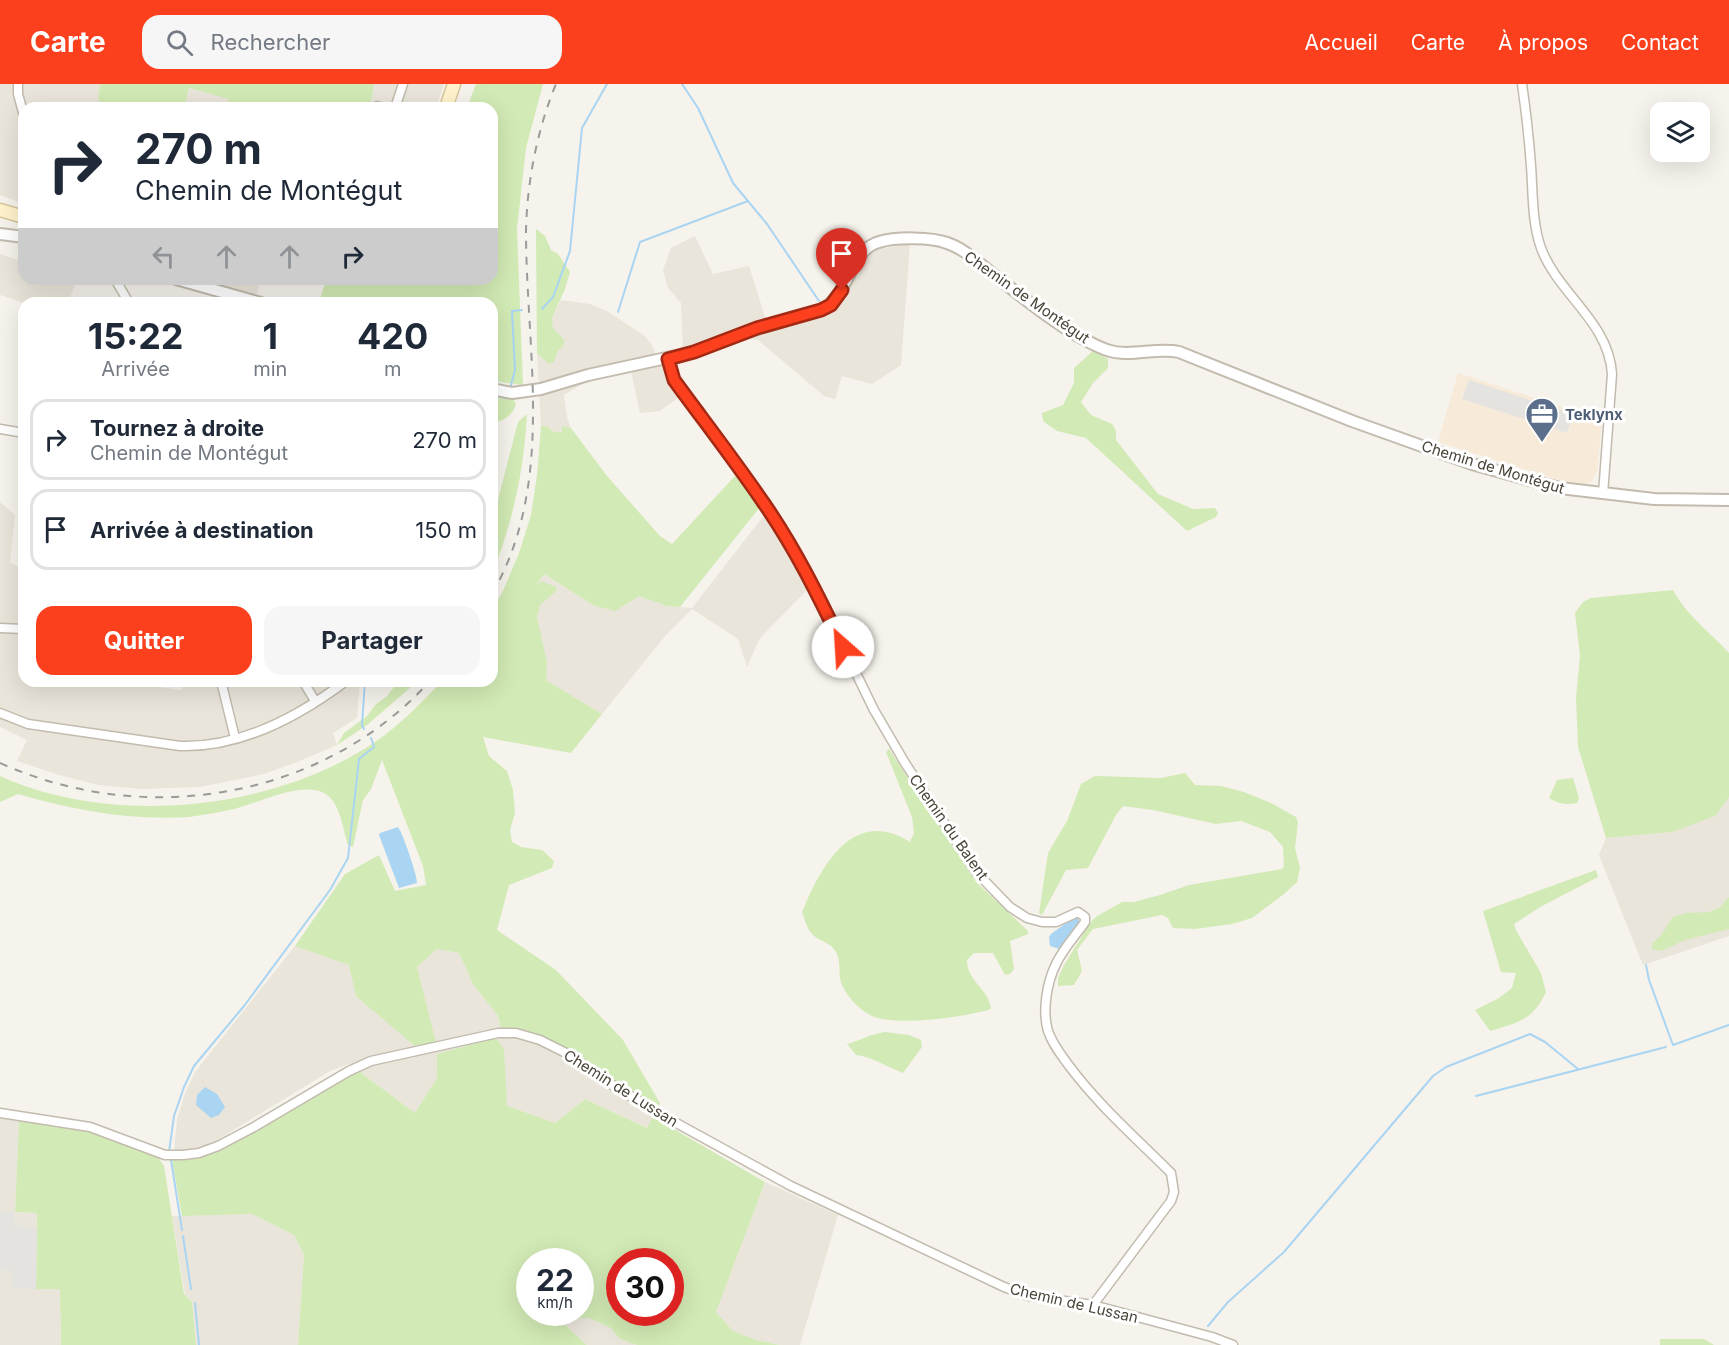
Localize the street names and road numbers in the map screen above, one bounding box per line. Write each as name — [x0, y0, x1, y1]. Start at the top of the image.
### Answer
street label: Chemin de Montégut — [961, 247, 1093, 347]
street label: Chemin de Montégut — [1419, 436, 1567, 498]
street label: Chemin du Balent — [905, 770, 993, 884]
street label: Chemin de Lussan — [560, 1045, 682, 1131]
street label: Chemin de Lussan — [1008, 1279, 1140, 1327]

